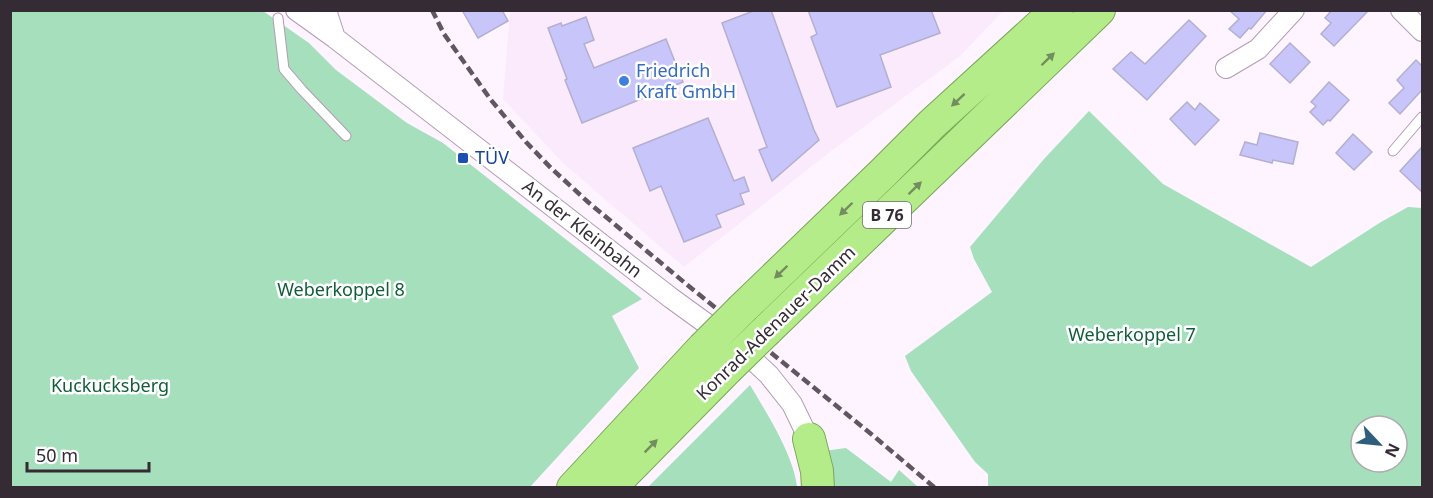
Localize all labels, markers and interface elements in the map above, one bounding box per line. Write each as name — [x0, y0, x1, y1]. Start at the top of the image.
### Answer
one-way arrow — [1041, 53, 1055, 67]
place label: Friedrich Kraft GmbH — [636, 58, 736, 103]
marker: Friedrich Kraft GmbH — [617, 74, 631, 88]
one-way arrow — [951, 93, 966, 107]
place label: TÜV — [475, 145, 509, 169]
marker: TÜV — [456, 151, 470, 165]
street label: An der Kleinbahn — [518, 174, 647, 283]
one-way arrow — [908, 181, 922, 195]
one-way arrow — [838, 202, 853, 216]
road number: B 76 — [863, 202, 911, 228]
street label: Konrad-Adenauer-Damm — [691, 240, 860, 405]
one-way arrow — [774, 264, 788, 278]
park label: Weberkoppel 8 — [277, 277, 405, 301]
park label: Weberkoppel 7 — [1068, 322, 1196, 346]
park label: Kuckucksberg — [51, 373, 169, 397]
north arrow — [1349, 414, 1409, 474]
scale bar — [27, 435, 148, 473]
one-way arrow — [643, 439, 657, 453]
text: N — [1380, 440, 1405, 461]
text: 50 m — [36, 443, 78, 467]

